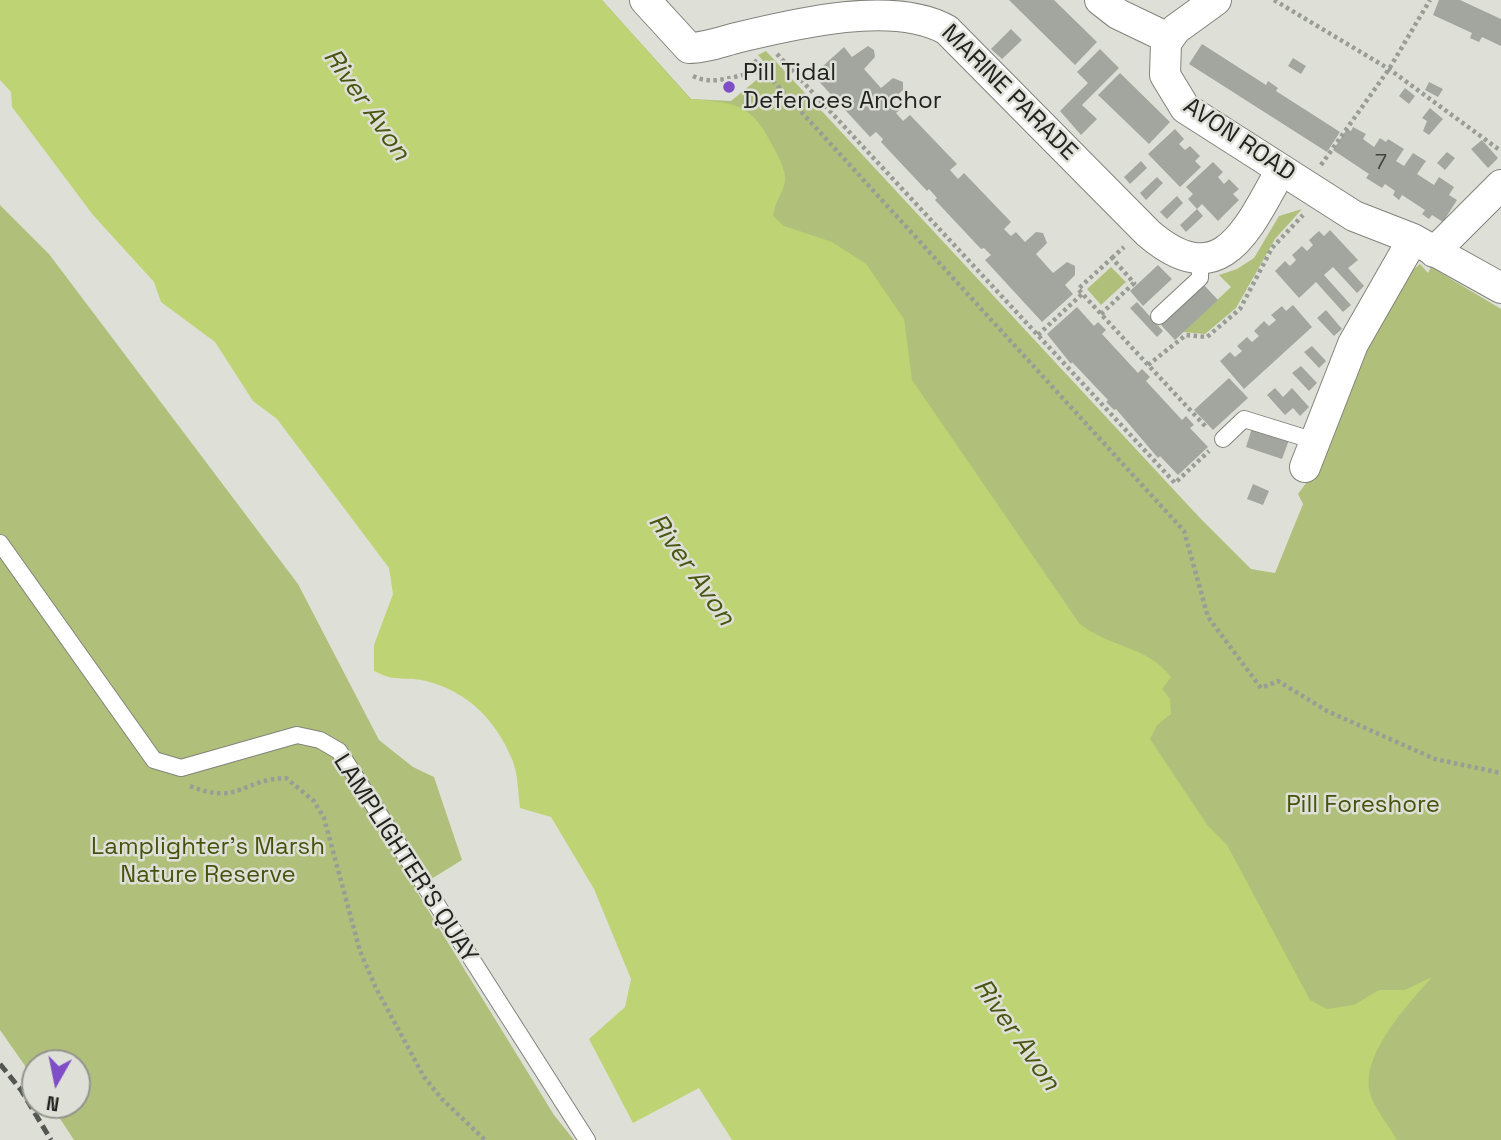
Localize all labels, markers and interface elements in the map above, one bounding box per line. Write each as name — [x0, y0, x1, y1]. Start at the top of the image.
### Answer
street label: MARINE PARADE — [935, 19, 1083, 167]
water label: River Avon — [316, 43, 416, 167]
place label: Pill Tidal Defences Anchor — [743, 59, 942, 115]
marker: Pill Tidal Defences Anchor — [721, 79, 737, 95]
street label: AVON ROAD — [1178, 92, 1300, 188]
house number: 7 — [1375, 150, 1387, 176]
water label: River Avon — [641, 508, 741, 632]
street label: LAMPLIGHTER'S QUAY — [327, 749, 483, 969]
park label: Pill Foreshore — [1286, 791, 1440, 819]
park label: Lamplighter's Marsh Nature Reserve — [91, 833, 325, 889]
water label: River Avon — [966, 973, 1066, 1097]
north arrow — [21, 1049, 91, 1119]
text: N — [45, 1090, 61, 1117]

